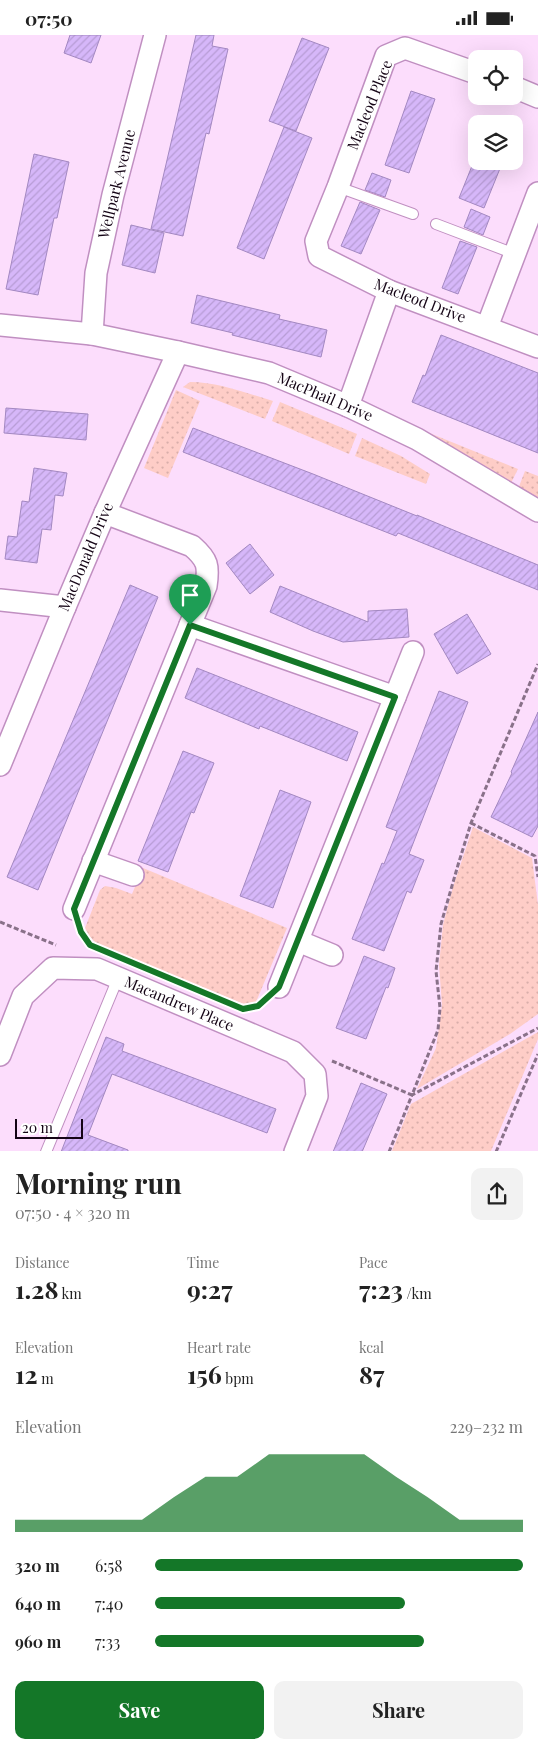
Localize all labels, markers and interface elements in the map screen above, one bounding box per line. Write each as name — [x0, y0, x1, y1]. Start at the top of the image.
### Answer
text: 07:50 — [25, 5, 72, 31]
map controls — [468, 50, 523, 170]
button: locate — [468, 50, 523, 105]
street label: Macleod Place — [342, 57, 396, 153]
button: layers — [468, 115, 523, 170]
street label: Wellpark Avenue — [93, 127, 139, 242]
street label: Macleod Drive — [372, 273, 469, 327]
street label: MacPhail Drive — [275, 367, 376, 425]
street label: MacDonald Drive — [53, 499, 117, 614]
pin — [169, 574, 211, 625]
icon: arrive — [176, 581, 204, 609]
street label: Macandrew Place — [122, 971, 237, 1035]
scale bar — [15, 1117, 82, 1140]
text: 20 m — [22, 1118, 53, 1137]
text: Morning run — [15, 1164, 182, 1201]
button: share — [471, 1168, 523, 1220]
text: 07:50 · 4 × 320 m — [15, 1202, 130, 1223]
text: Distance — [15, 1253, 70, 1272]
text: Time — [187, 1253, 219, 1272]
text: Pace — [359, 1253, 388, 1272]
text: 1.28 — [15, 1272, 58, 1305]
text: 9:27 — [187, 1272, 233, 1305]
text: 7:23 — [359, 1272, 403, 1305]
text: km — [58, 1284, 82, 1303]
text: /km — [403, 1284, 432, 1303]
text: Elevation — [15, 1338, 73, 1357]
text: Heart rate — [187, 1338, 251, 1357]
text: kcal — [359, 1338, 384, 1357]
text: 12 — [15, 1357, 38, 1390]
text: 156 — [187, 1357, 222, 1390]
text: 87 — [359, 1357, 384, 1390]
text: m — [38, 1369, 54, 1388]
text: bpm — [222, 1369, 254, 1388]
text: Elevation — [15, 1416, 82, 1437]
text: 229–232 m — [450, 1416, 523, 1437]
text: 320 m — [15, 1555, 60, 1576]
text: 6:58 — [95, 1555, 123, 1576]
text: 640 m — [15, 1593, 61, 1614]
text: 7:40 — [95, 1593, 123, 1614]
text: 960 m — [15, 1631, 61, 1652]
text: 7:33 — [95, 1631, 120, 1652]
button: Save — [15, 1681, 264, 1739]
button: Share — [274, 1681, 523, 1739]

